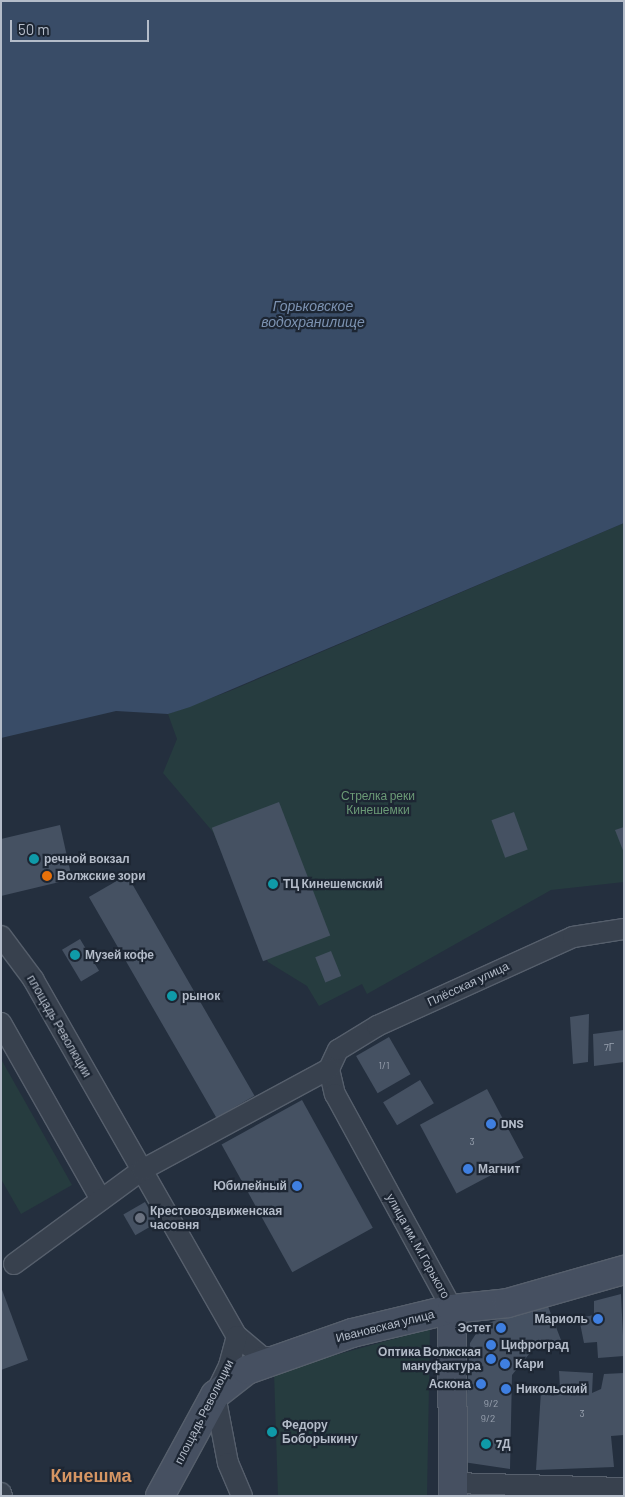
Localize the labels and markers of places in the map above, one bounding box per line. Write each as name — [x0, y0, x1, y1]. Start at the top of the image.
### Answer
place label: речной вокзал — [44, 852, 130, 866]
marker: речной вокзал — [28, 853, 40, 865]
place label: Волжские зори — [57, 869, 146, 883]
marker: Волжские зори — [41, 870, 53, 882]
place label: ТЦ Кинешемский — [283, 877, 383, 891]
marker: ТЦ Кинешемский — [267, 878, 279, 890]
place label: Музей кофе — [85, 948, 154, 962]
marker: Музей кофе — [69, 949, 81, 961]
place label: рынок — [182, 989, 220, 1003]
marker: рынок — [166, 990, 178, 1002]
place label: DNS — [501, 1117, 524, 1131]
marker: DNS — [485, 1118, 497, 1130]
place label: Магнит — [478, 1162, 520, 1176]
marker: Магнит — [462, 1163, 474, 1175]
place label: Юбилейный — [213, 1179, 287, 1193]
marker: Юбилейный — [291, 1180, 303, 1192]
place label: Крестовоздвиженская часовня — [150, 1204, 282, 1232]
marker: Крестовоздвиженская часовня — [134, 1212, 146, 1224]
place label: Мариоль — [534, 1312, 588, 1326]
marker: Мариоль — [592, 1313, 604, 1325]
place label: Эстет — [458, 1321, 491, 1335]
marker: Эстет — [495, 1322, 507, 1334]
place label: Цифроград — [501, 1338, 569, 1352]
marker: Цифроград — [485, 1339, 497, 1351]
place label: Оптика Волжская мануфактура — [378, 1345, 481, 1373]
marker: Оптика Волжская мануфактура — [485, 1353, 497, 1365]
place label: Кари — [515, 1357, 544, 1371]
marker: Кари — [499, 1358, 511, 1370]
place label: Аскона — [429, 1377, 471, 1391]
marker: Аскона — [475, 1378, 487, 1390]
place label: Никольский — [516, 1382, 587, 1396]
marker: Никольский — [500, 1383, 512, 1395]
place label: Федору Боборыкину — [282, 1418, 358, 1446]
marker: Федору Боборыкину — [266, 1426, 278, 1438]
place label: 7Д — [496, 1437, 511, 1451]
marker: 7Д — [480, 1438, 492, 1450]

